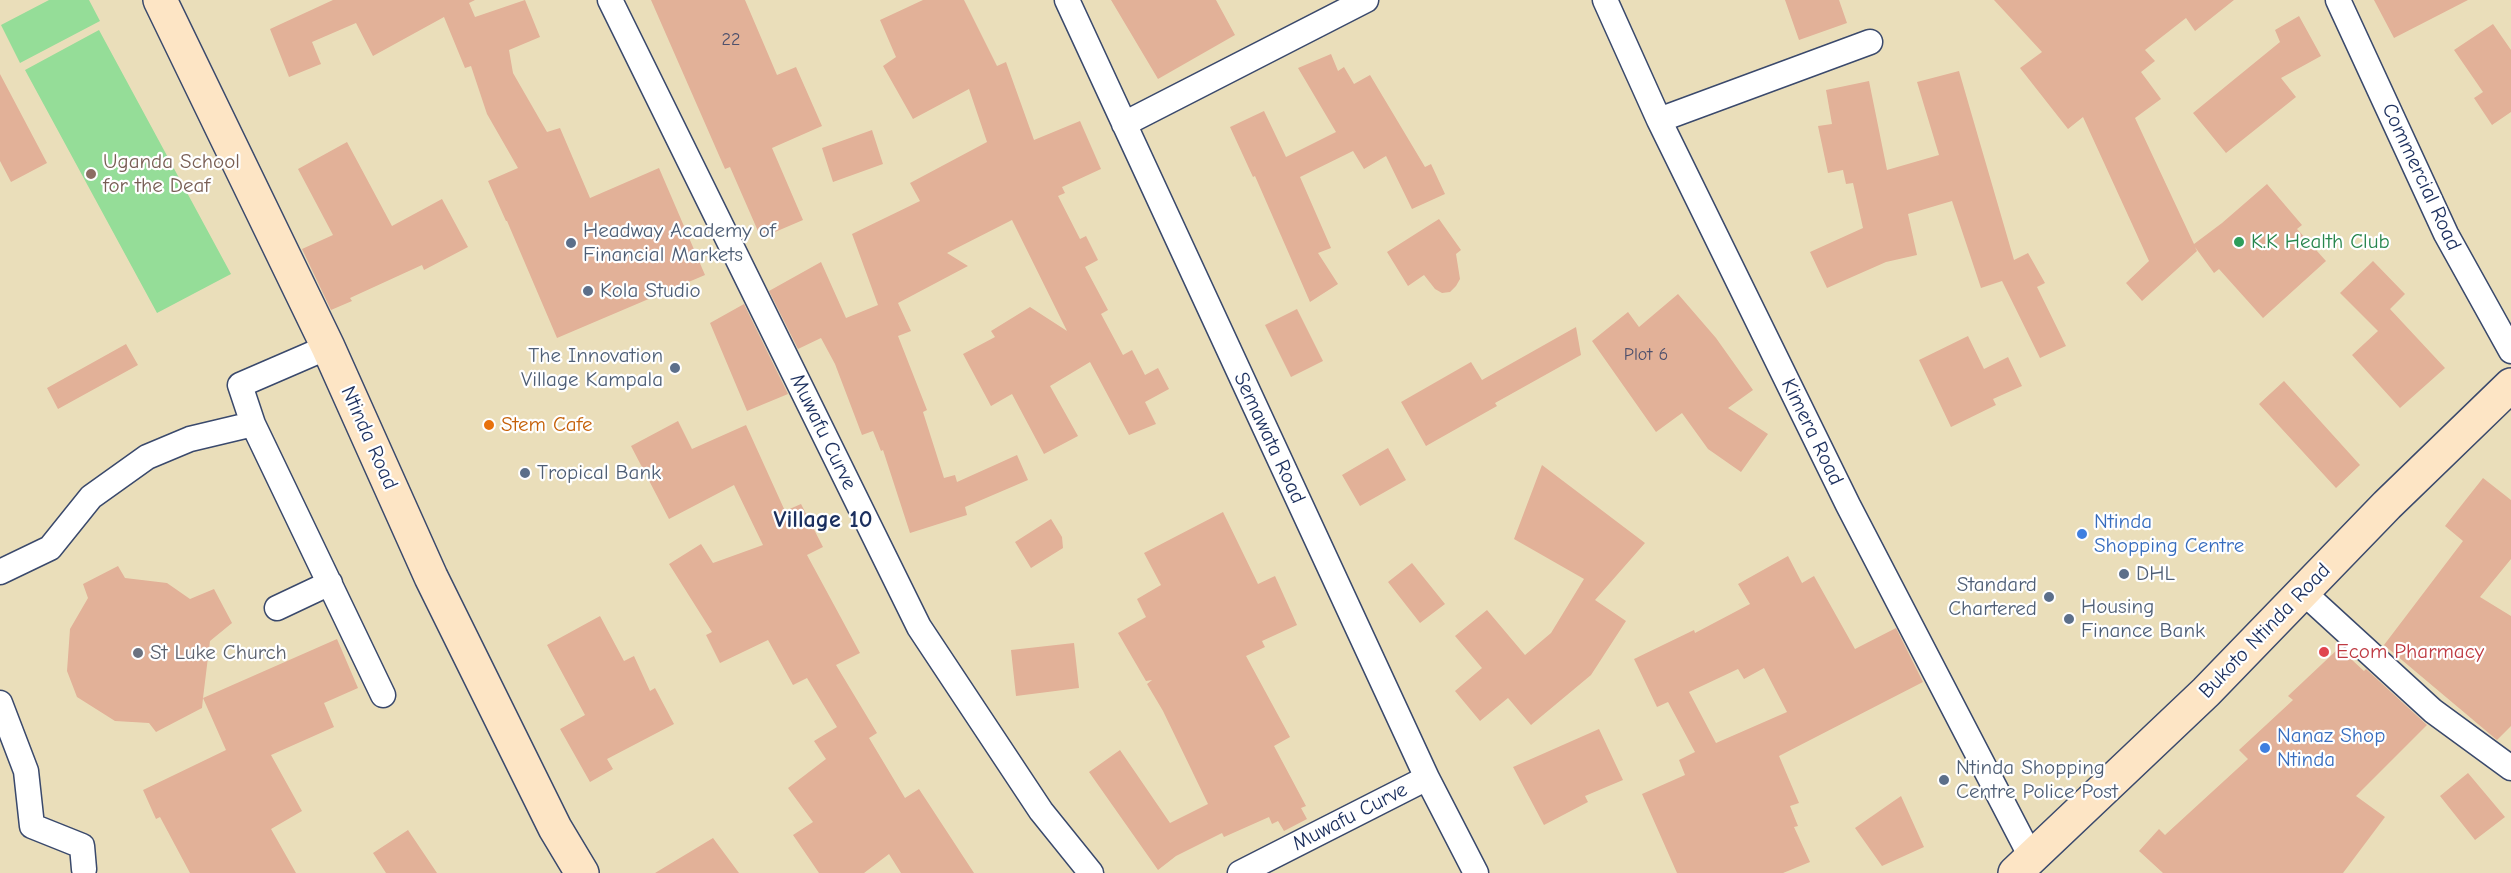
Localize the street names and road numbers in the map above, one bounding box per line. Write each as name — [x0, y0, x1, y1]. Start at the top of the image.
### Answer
street label: Commercial Road — [2376, 99, 2466, 255]
street label: Semawata Road — [1228, 368, 1310, 508]
street label: Muwafu Curve — [784, 370, 862, 494]
street label: Kimera Road — [1775, 375, 1849, 489]
street label: Ntinda Road — [335, 382, 403, 494]
street label: Bukoto Ntinda Road — [2194, 558, 2336, 704]
street label: Muwafu Curve — [1288, 777, 1412, 857]

